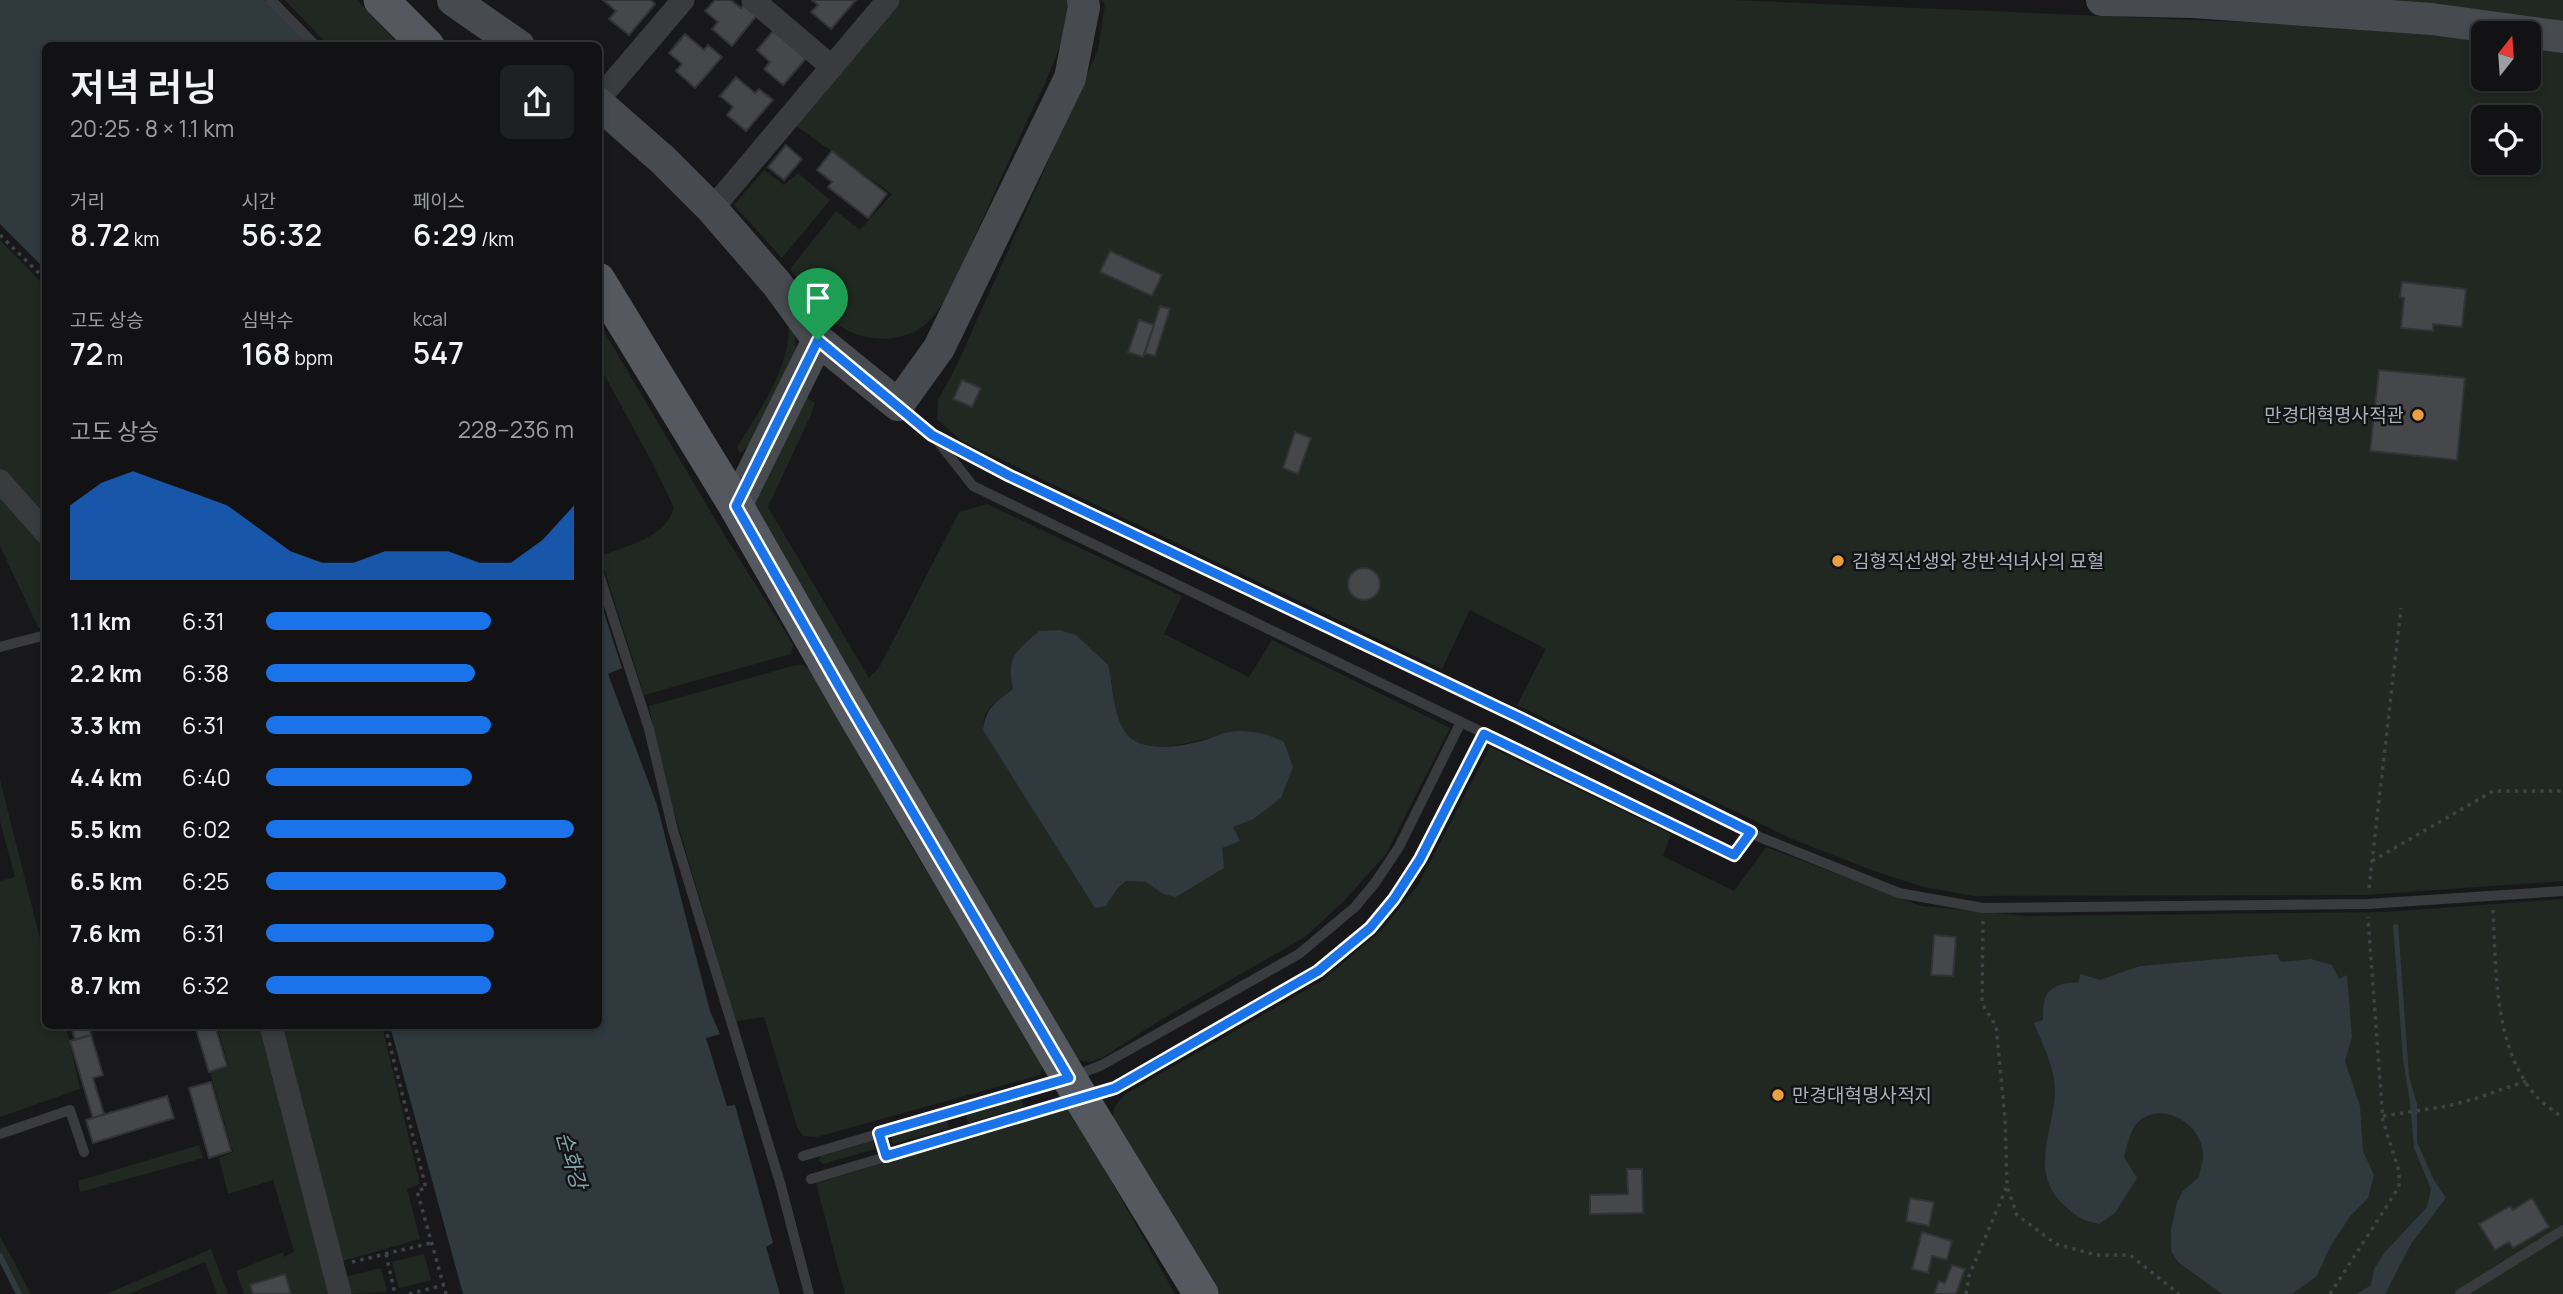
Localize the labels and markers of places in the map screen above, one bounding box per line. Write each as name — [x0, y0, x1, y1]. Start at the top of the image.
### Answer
pin — [788, 268, 848, 340]
place label: 만경대혁명사적관 — [2264, 402, 2404, 428]
marker: 만경대혁명사적관 — [2410, 407, 2426, 423]
place label: 김형직선생와 강반석녀사의 묘혈 — [1852, 548, 2104, 574]
marker: 김형직선생와 강반석녀사의 묘혈 — [1830, 553, 1846, 569]
place label: 만경대혁명사적지 — [1792, 1082, 1932, 1108]
marker: 만경대혁명사적지 — [1770, 1087, 1786, 1103]

